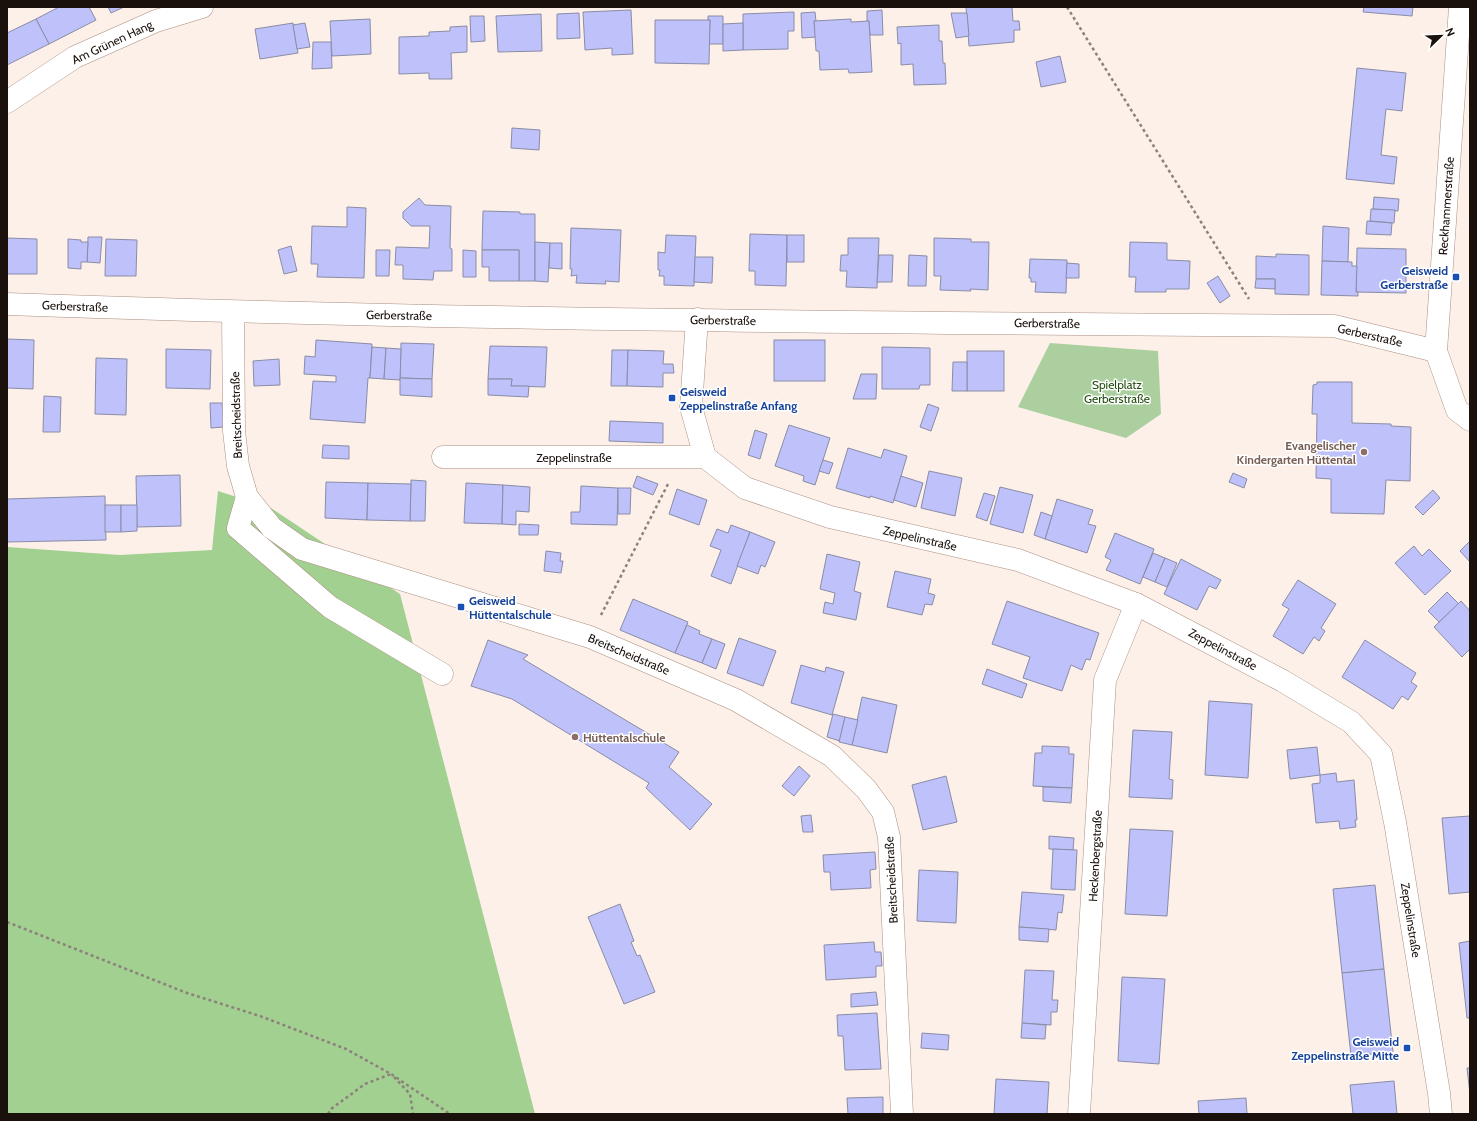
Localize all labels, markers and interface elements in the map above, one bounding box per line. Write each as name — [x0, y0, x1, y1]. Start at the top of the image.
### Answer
street label: Am Grünen Hang — [69, 16, 156, 67]
north arrow — [1421, 16, 1461, 56]
text: N — [1442, 26, 1458, 38]
street label: Reckhammerstraße — [1435, 156, 1457, 256]
place label: Geisweid Gerberstraße — [1380, 263, 1448, 292]
marker: Geisweid Gerberstraße — [1451, 272, 1461, 282]
street label: Gerberstraße — [42, 297, 108, 315]
street label: Gerberstraße — [366, 307, 432, 323]
street label: Gerberstraße — [690, 312, 756, 328]
street label: Gerberstraße — [1014, 315, 1080, 331]
street label: Gerberstraße — [1336, 320, 1404, 350]
street label: Breitscheidstraße — [227, 371, 245, 459]
park label: Spielplatz Gerberstraße — [1084, 377, 1150, 406]
place label: Geisweid Zeppelinstraße Anfang — [680, 384, 797, 413]
marker: Geisweid Zeppelinstraße Anfang — [667, 393, 677, 403]
place label: Evangelischer Kindergarten Hüttental — [1237, 438, 1356, 467]
marker: Evangelischer Kindergarten Hüttental — [1359, 447, 1369, 457]
street label: Zeppelinstraße — [536, 450, 612, 465]
street label: Zeppelinstraße — [882, 522, 958, 554]
place label: Geisweid Hüttentalschule — [469, 593, 552, 622]
marker: Geisweid Hüttentalschule — [456, 602, 466, 612]
street label: Zeppelinstraße — [1186, 625, 1260, 673]
street label: Breitscheidstraße — [586, 630, 672, 678]
place label: Hüttentalschule — [583, 730, 666, 745]
marker: Hüttentalschule — [570, 732, 580, 742]
street label: Heckenbergstraße — [1085, 810, 1105, 902]
street label: Breitscheidstraße — [881, 836, 901, 924]
street label: Zeppelinstraße — [1398, 882, 1424, 958]
place label: Geisweid Zeppelinstraße Mitte — [1291, 1034, 1399, 1063]
marker: Geisweid Zeppelinstraße Mitte — [1402, 1043, 1412, 1053]

